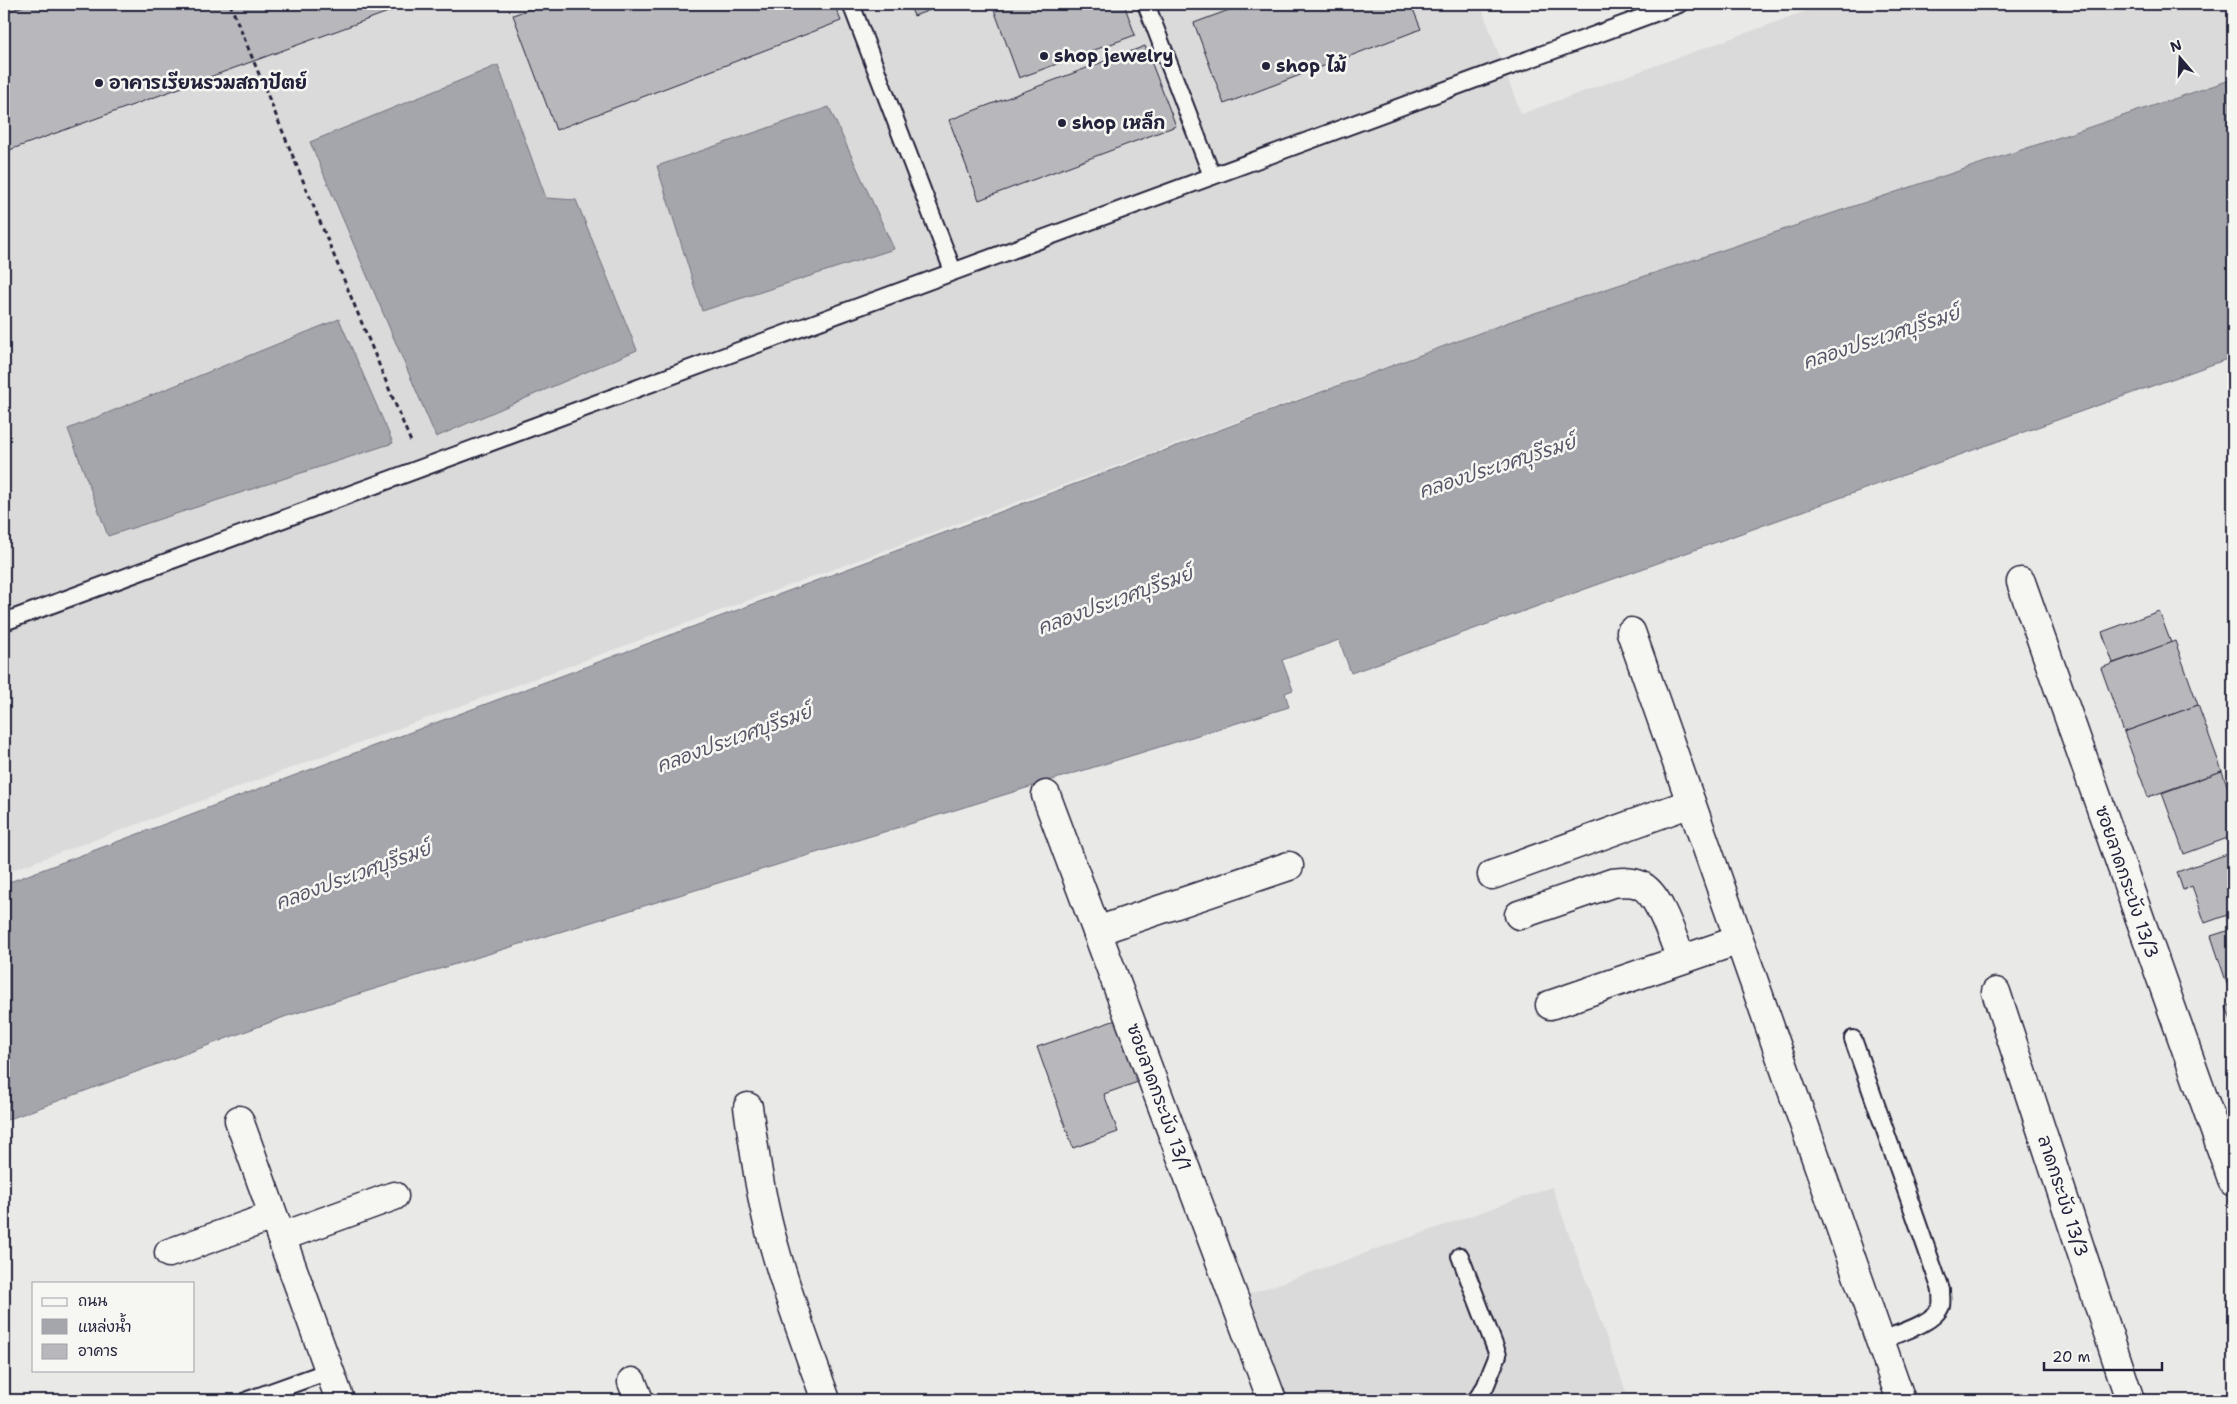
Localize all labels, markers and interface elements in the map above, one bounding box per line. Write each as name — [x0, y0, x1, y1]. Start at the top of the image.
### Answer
north arrow — [2154, 32, 2204, 82]
text: N — [2168, 35, 2184, 56]
place label: shop jewelry — [1054, 44, 1174, 68]
marker: shop jewelry — [1038, 50, 1050, 62]
place label: shop ไม้ — [1276, 54, 1347, 78]
marker: shop ไม้ — [1260, 60, 1272, 72]
place label: อาคารเรียนรวมสถาปัตย์ — [109, 70, 307, 95]
marker: อาคารเรียนรวมสถาปัตย์ — [93, 77, 105, 89]
place label: shop เหล็ก — [1072, 111, 1165, 135]
marker: shop เหล็ก — [1056, 117, 1068, 129]
water label: คลองประเวศบุรีรมย์ — [1800, 299, 1967, 377]
water label: คลองประเวศบุรีรมย์ — [1416, 428, 1583, 506]
water label: คลองประเวศบุรีรมย์ — [1034, 559, 1201, 642]
water label: คลองประเวศบุรีรมย์ — [653, 697, 820, 780]
street label: ซอยลาดกระบัง 13/3 — [2090, 803, 2164, 961]
water label: คลองประเวศบุรีรมย์ — [272, 834, 439, 917]
street label: ซอยลาดกระบัง 13/1 — [1121, 1020, 1197, 1174]
street label: ลาดกระบัง 13/3 — [2032, 1132, 2094, 1260]
legend — [32, 1282, 195, 1372]
text: ถนน — [78, 1291, 107, 1311]
text: แหล่งน้ำ — [78, 1313, 132, 1337]
scale bar — [2044, 1339, 2162, 1371]
text: อาคาร — [78, 1341, 118, 1361]
text: 20 m — [2052, 1347, 2091, 1367]

